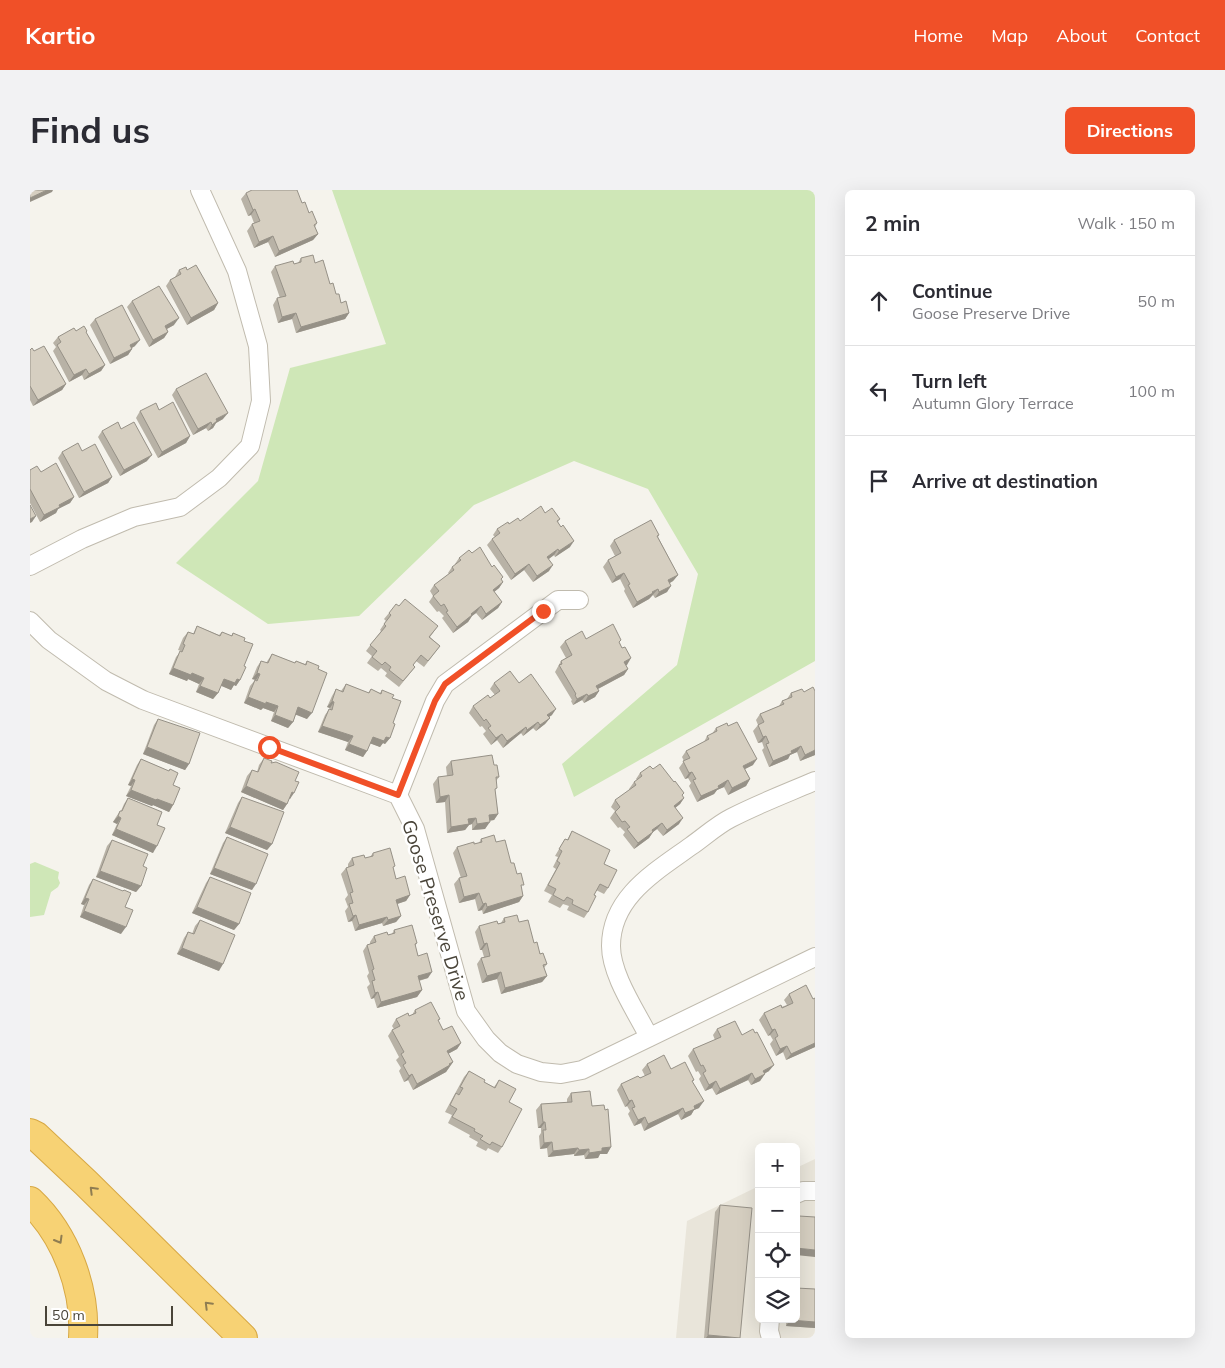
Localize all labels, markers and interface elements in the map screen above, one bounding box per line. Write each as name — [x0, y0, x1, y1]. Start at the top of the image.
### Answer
text: Kartio — [25, 20, 96, 50]
text: Home — [913, 24, 963, 47]
text: Map — [991, 24, 1028, 47]
text: About — [1056, 24, 1107, 47]
text: Contact — [1135, 24, 1200, 47]
button: Directions — [1065, 107, 1195, 154]
text: Find us — [30, 108, 150, 152]
text: 2 min — [865, 210, 920, 236]
text: Walk · 150 m — [1077, 213, 1175, 233]
text: Continue — [912, 279, 992, 303]
icon: ahead — [865, 287, 893, 315]
text: 50 m — [1138, 291, 1175, 311]
text: Goose Preserve Drive — [912, 303, 1070, 323]
text: Turn left — [912, 369, 987, 393]
icon: left — [865, 377, 893, 405]
text: 100 m — [1128, 381, 1175, 401]
text: Autumn Glory Terrace — [912, 393, 1074, 413]
icon: arrive — [865, 467, 893, 495]
text: Arrive at destination — [912, 469, 1098, 493]
route end — [532, 600, 555, 623]
route start — [258, 736, 281, 759]
street label: Goose Preserve Drive — [397, 817, 475, 1003]
map controls — [755, 1143, 800, 1323]
button: + — [755, 1143, 800, 1188]
one-way arrow — [89, 1187, 98, 1196]
button: − — [755, 1188, 800, 1233]
button: locate — [755, 1233, 800, 1278]
one-way arrow — [53, 1234, 63, 1243]
button: layers — [755, 1278, 800, 1323]
one-way arrow — [204, 1301, 213, 1310]
scale bar — [45, 1303, 172, 1326]
text: 50 m — [52, 1306, 85, 1324]

